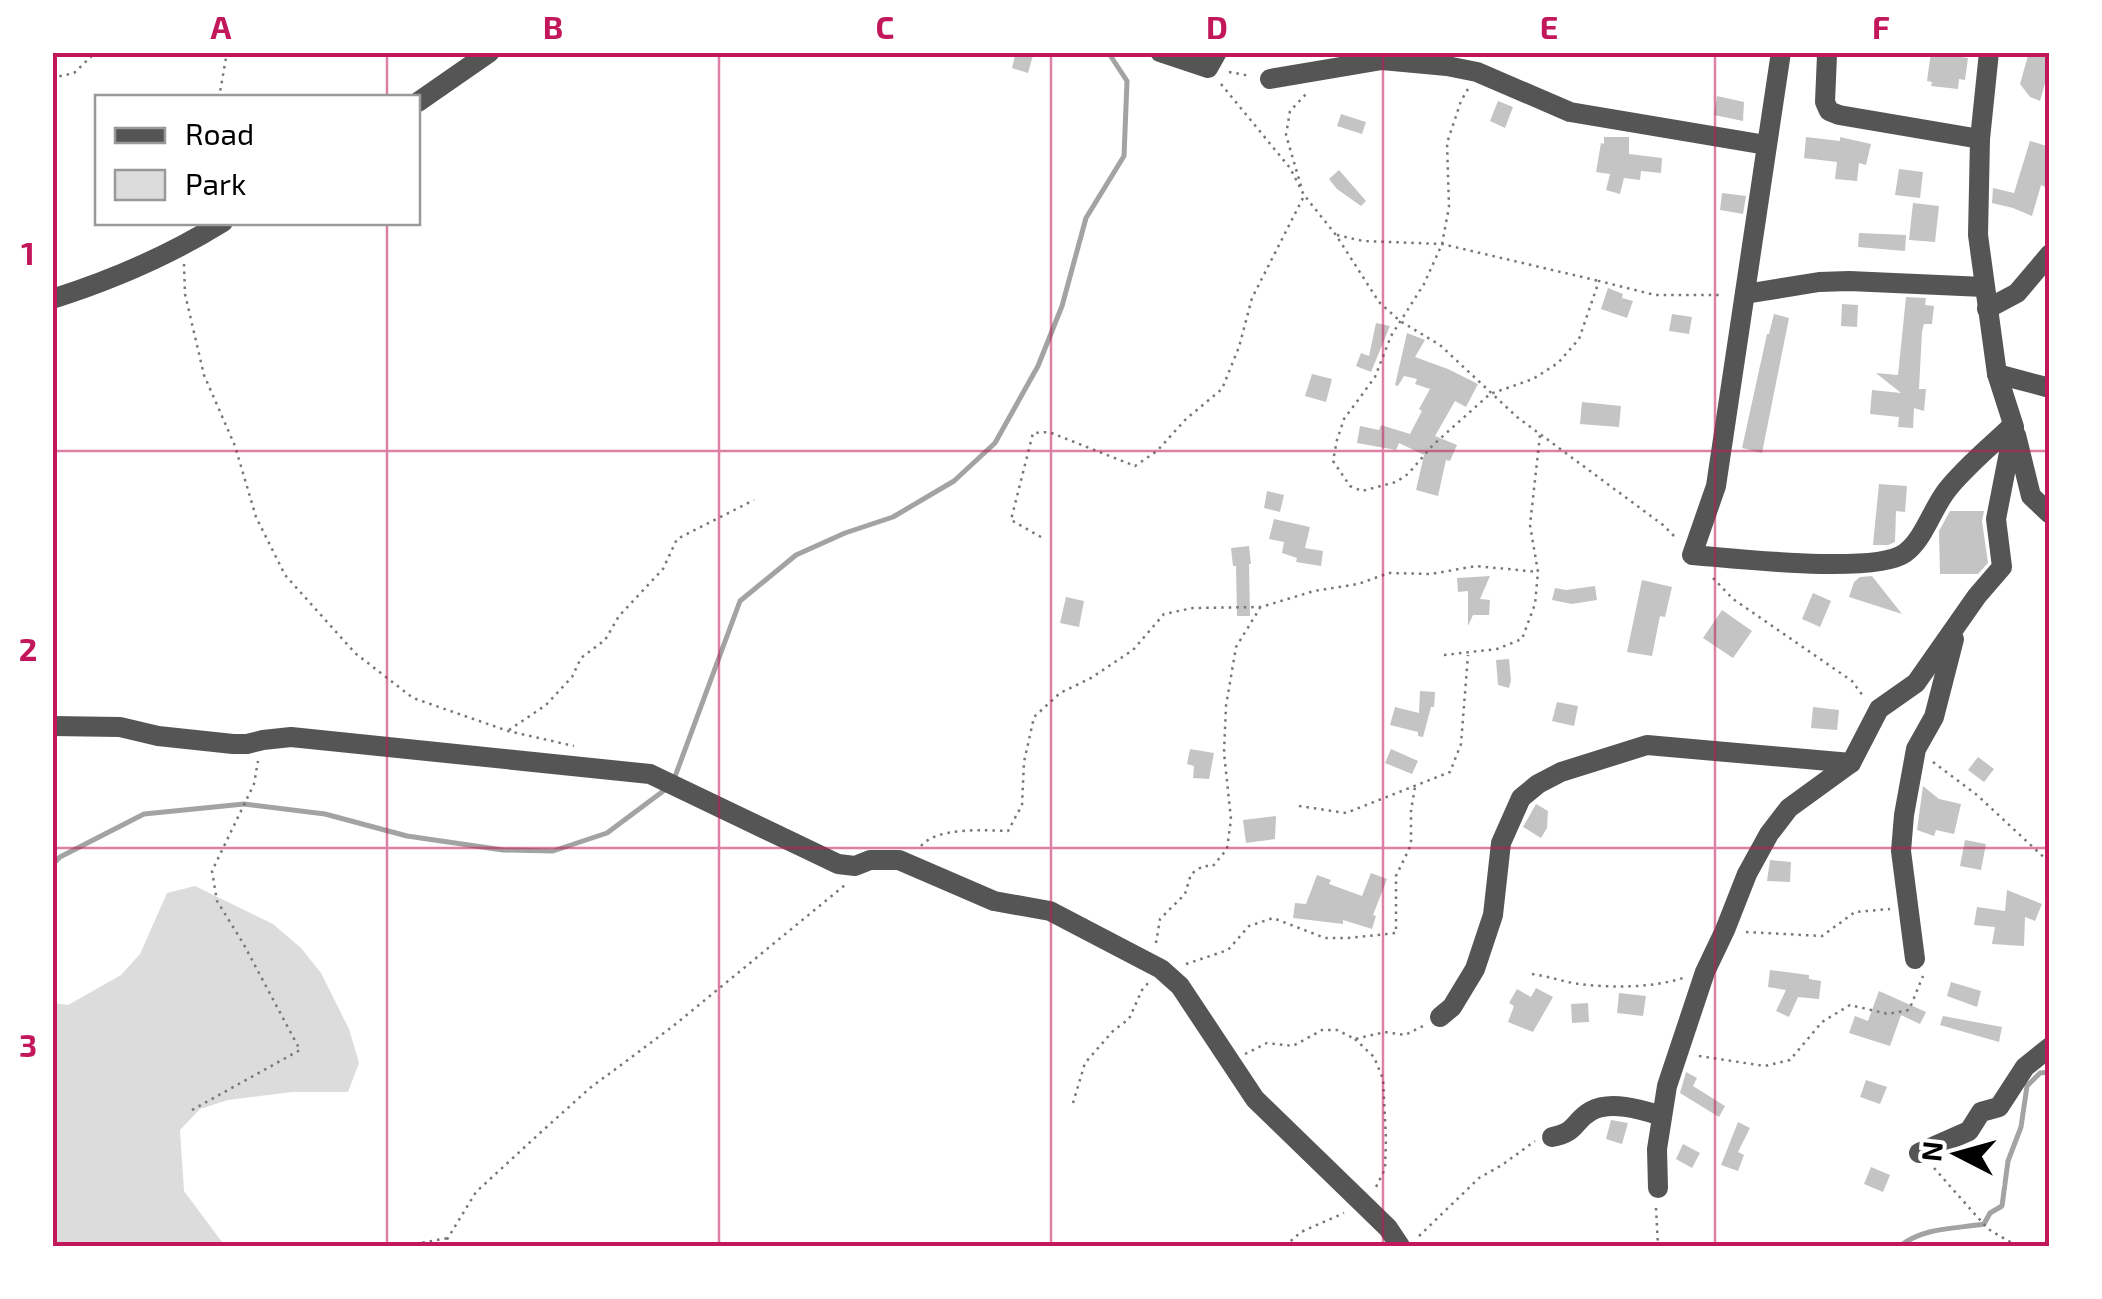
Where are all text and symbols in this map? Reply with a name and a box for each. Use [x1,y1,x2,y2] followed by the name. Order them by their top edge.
[211,7,232,45] text: A
[543,7,563,45] text: B
[876,7,894,45] text: C
[1206,7,1228,45] text: D
[1540,7,1558,45] text: E
[1872,7,1890,45] text: F
[95,95,420,225] legend
[185,115,254,151] text: Road
[185,165,246,201] text: Park
[21,233,35,271] text: 1
[19,629,37,667] text: 2
[19,1025,37,1063] text: 3
[1907,1104,2007,1204] north arrow
[1913,1139,1949,1163] text: N

